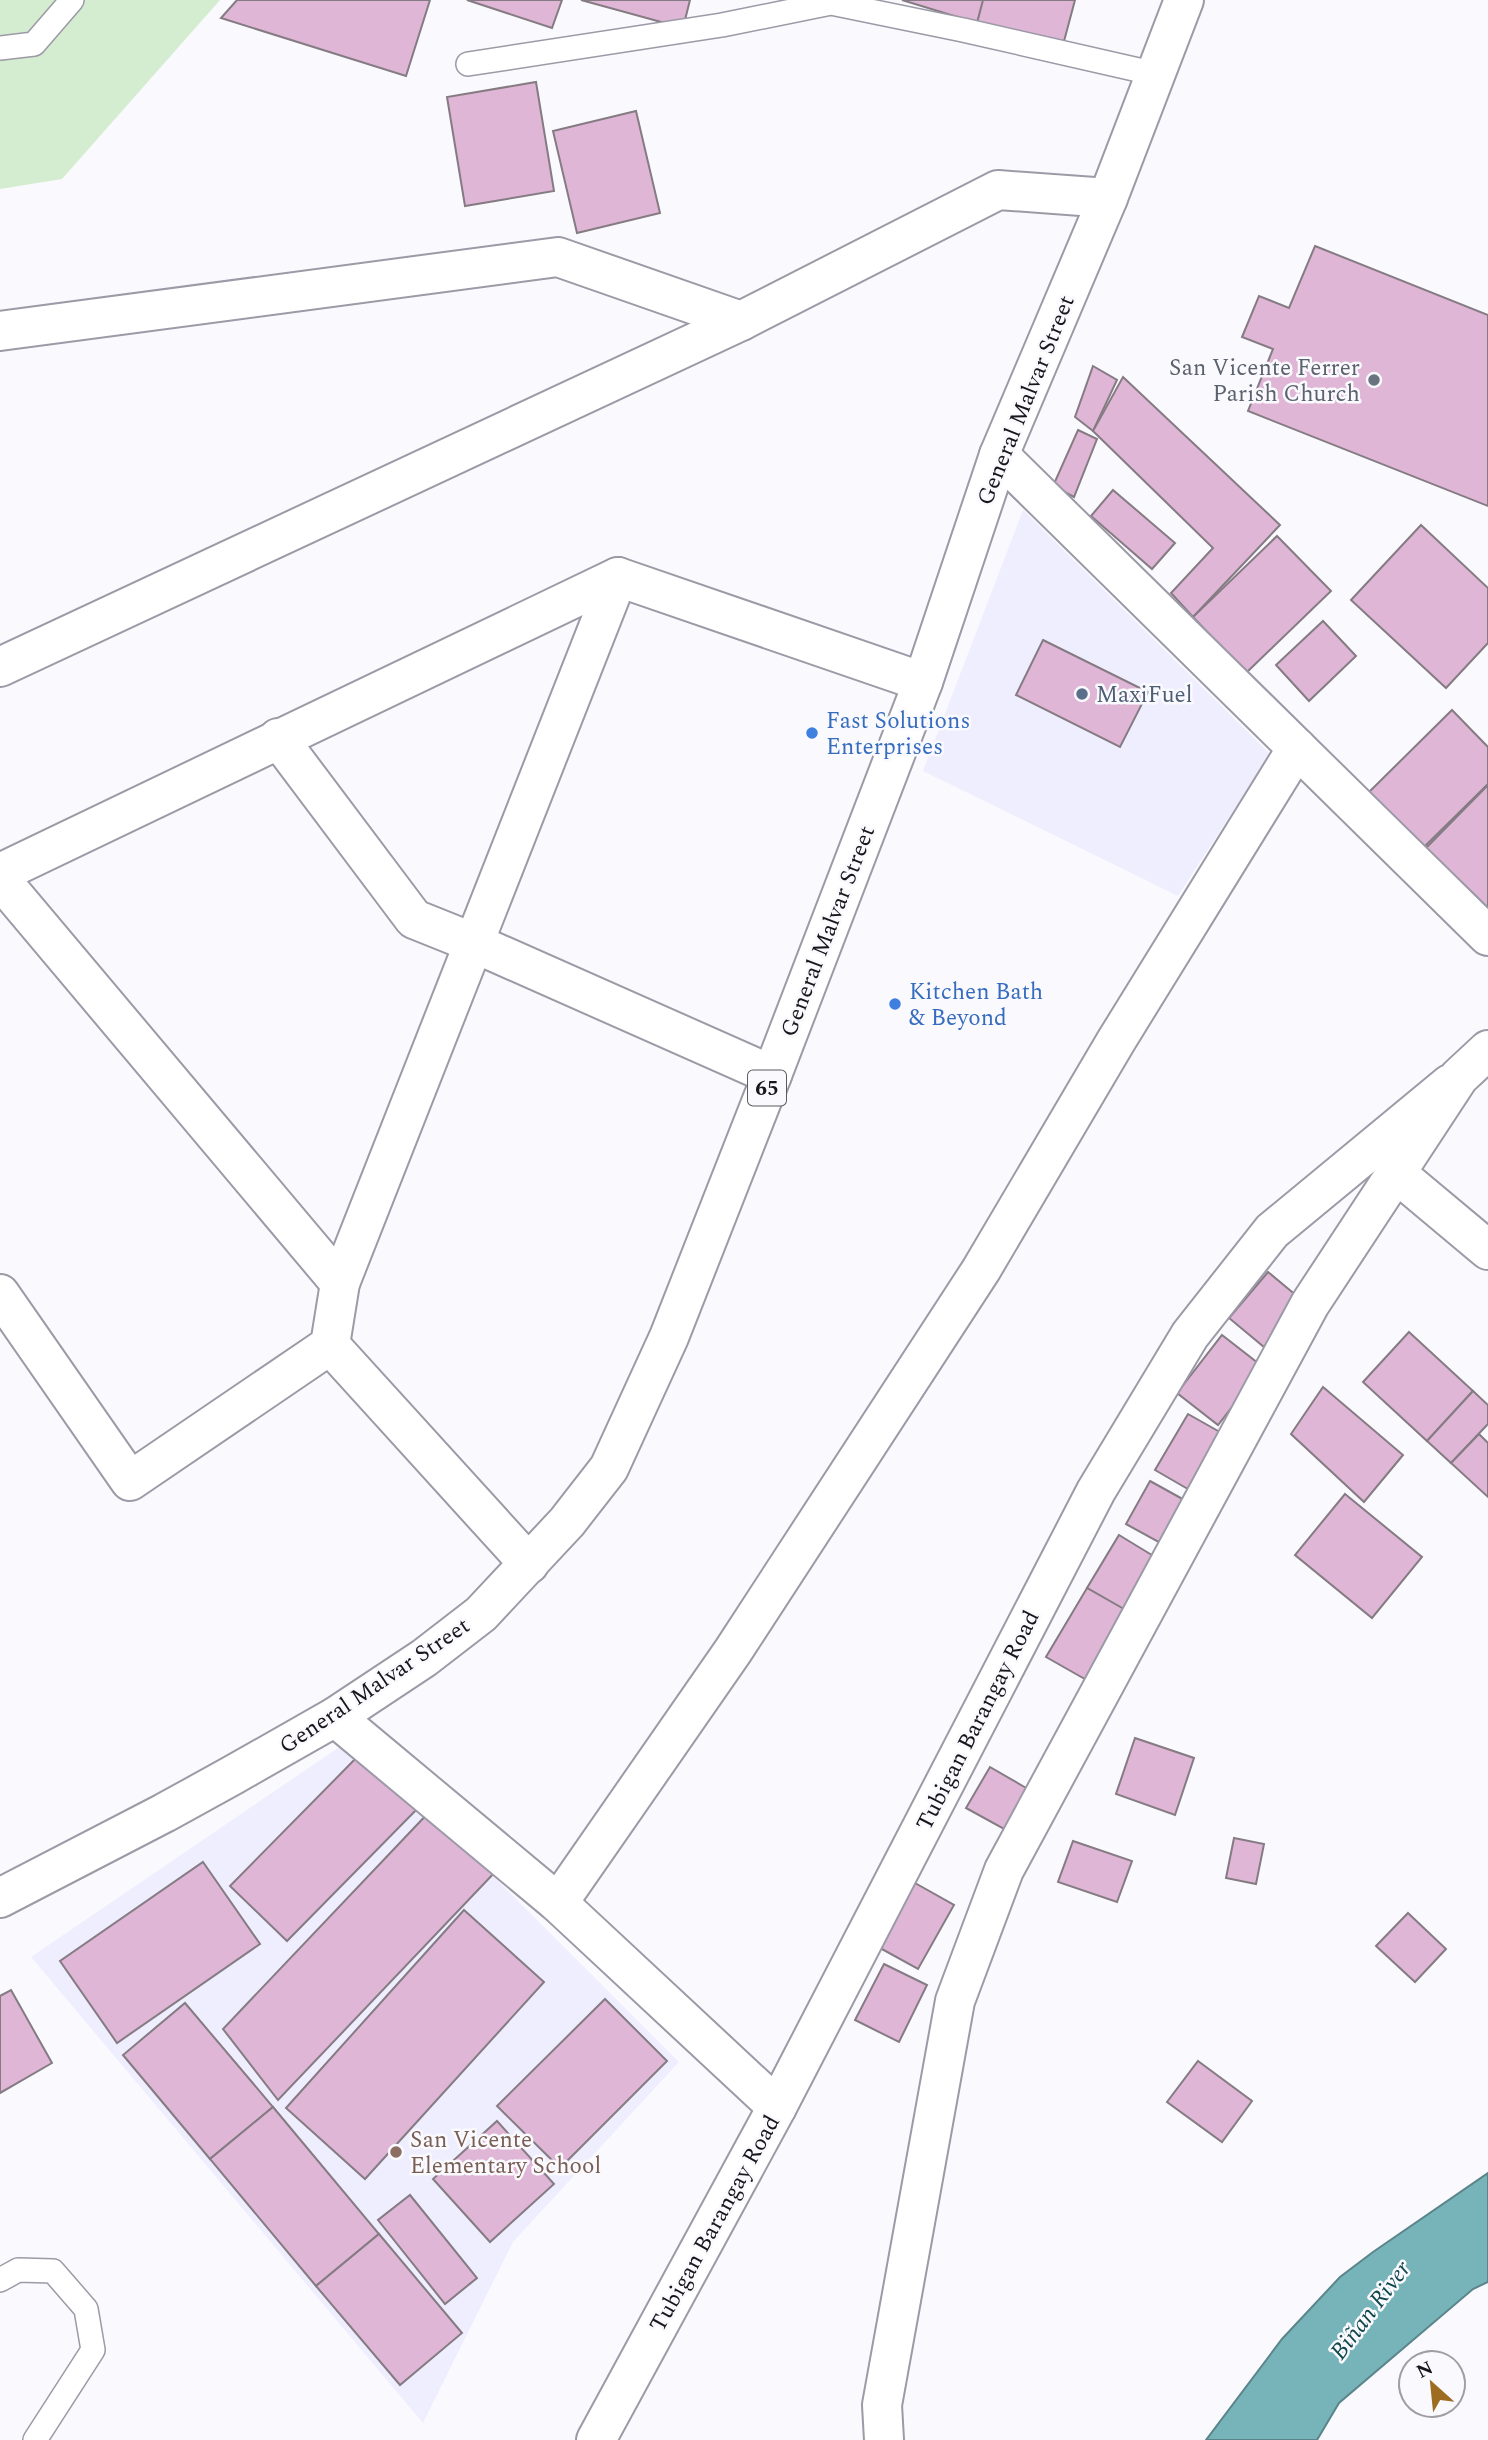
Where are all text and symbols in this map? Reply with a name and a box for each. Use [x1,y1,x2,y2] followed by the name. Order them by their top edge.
[968,290,1085,511] street label: General Malvar Street
[1169,351,1360,412] place label: San Vicente Ferrer Parish Church
[1366,372,1382,388] marker: San Vicente Ferrer Parish Church
[1096,678,1193,713] place label: MaxiFuel
[1074,686,1090,702] marker: MaxiFuel
[826,704,970,765] place label: Fast Solutions Enterprises
[804,725,820,741] marker: Fast Solutions Enterprises
[772,821,885,1042] street label: General Malvar Street
[909,975,1043,1036] place label: Kitchen Bath & Beyond
[887,996,903,1012] marker: Kitchen Bath & Beyond
[748,1070,786,1106] road number: 65
[908,1604,1049,1837] street label: Tubigan Barangay Road
[272,1609,477,1763] street label: General Malvar Street
[641,2109,790,2339] street label: Tubigan Barangay Road
[410,2123,601,2184] place label: San Vicente Elementary School
[388,2144,404,2160] marker: San Vicente Elementary School
[1321,2253,1421,2368] water label: Biñan River
[1397,2349,1467,2419] north arrow
[1411,2354,1438,2387] text: N

